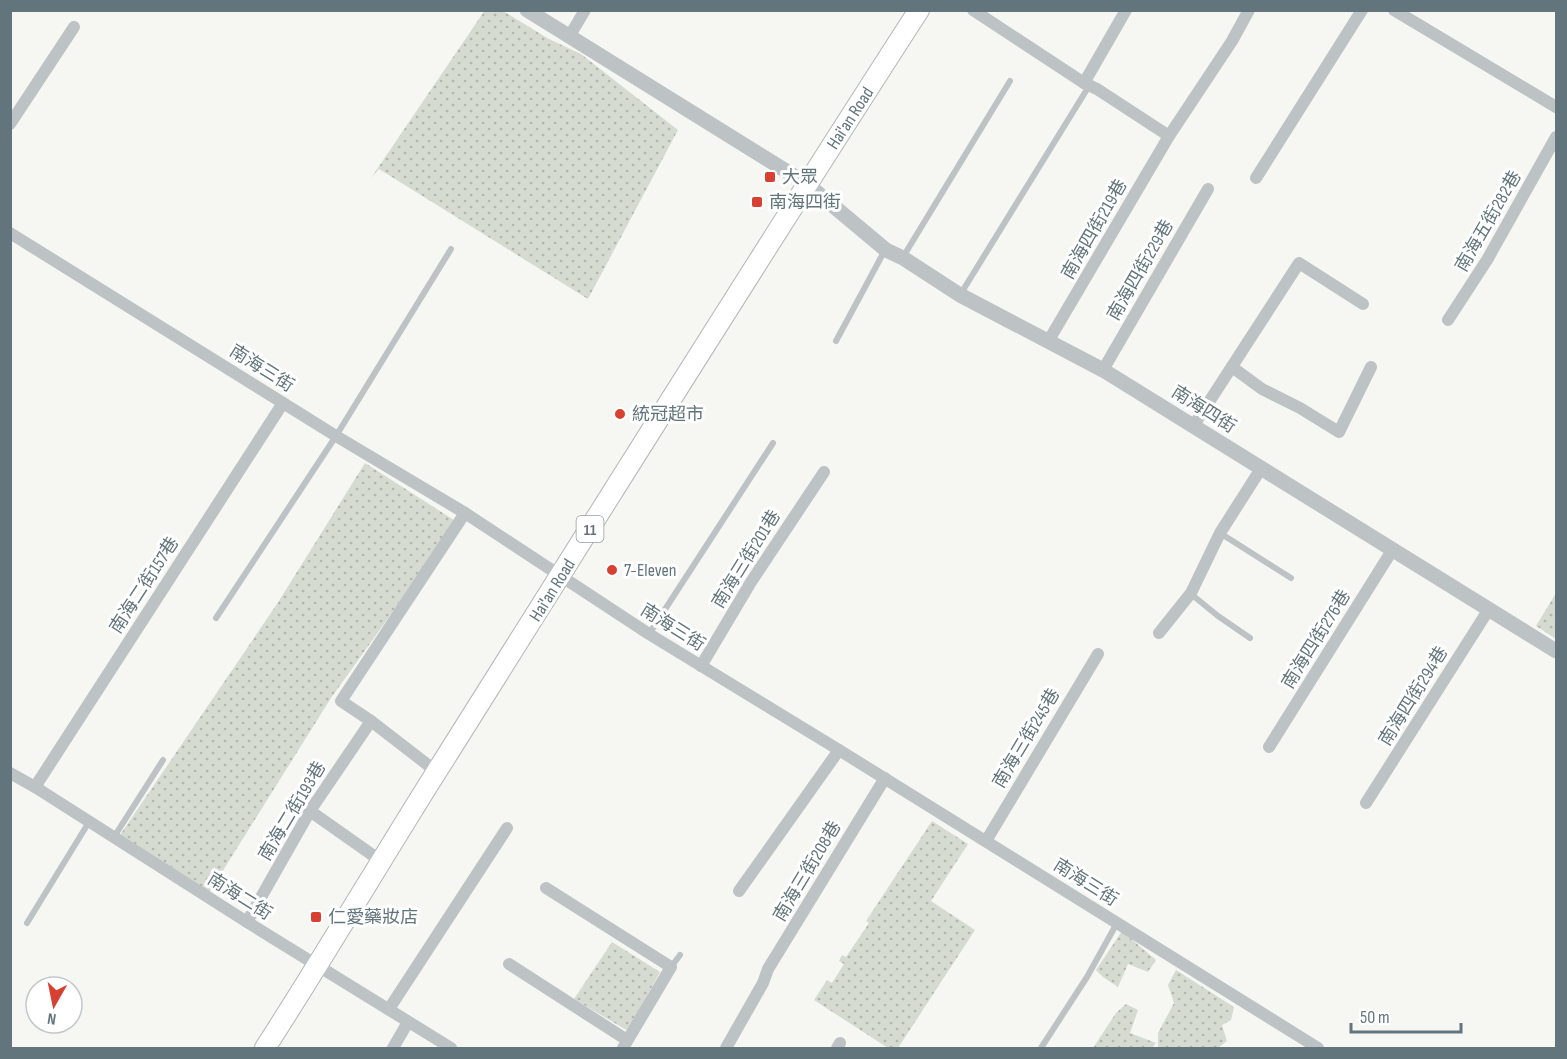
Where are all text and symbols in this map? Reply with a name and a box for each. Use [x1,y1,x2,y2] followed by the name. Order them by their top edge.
[823,83,878,153] street label: Hai'an Road
[782,167,818,188] place label: 大眾
[1451,167,1526,275] street label: 南海五街282巷
[763,170,777,184] marker: 大眾
[1057,176,1131,283] street label: 南海四街219巷
[769,192,841,213] place label: 南海四街
[750,195,764,209] marker: 南海四街
[1103,216,1178,324] street label: 南海四街229巷
[226,340,298,396] street label: 南海三街
[1168,381,1240,437] street label: 南海四街
[632,404,704,425] place label: 統冠超市
[613,407,627,421] marker: 統冠超市
[708,506,785,612] street label: 南海三街201巷
[576,516,604,542] road number: 11
[105,533,183,637] street label: 南海二街157巷
[525,555,580,625] street label: Hai'an Road
[624,560,677,581] place label: 7-Eleven
[605,563,619,577] marker: 7-Eleven
[1278,586,1355,693] street label: 南海四街276巷
[637,599,709,655] street label: 南海三街
[1375,643,1452,750] street label: 南海四街294巷
[989,685,1064,792] street label: 南海三街245巷
[255,758,330,865] street label: 南海二街193巷
[769,817,846,925] street label: 南海三街208巷
[1050,854,1122,910] street label: 南海三街
[204,868,276,924] street label: 南海二街
[328,907,418,928] place label: 仁愛藥妝店
[309,910,323,924] marker: 仁愛藥妝店
[24,975,84,1035] north arrow
[1351,996,1460,1034] scale bar
[1360,1007,1390,1028] text: 50 m
[46,1008,58,1028] text: N

